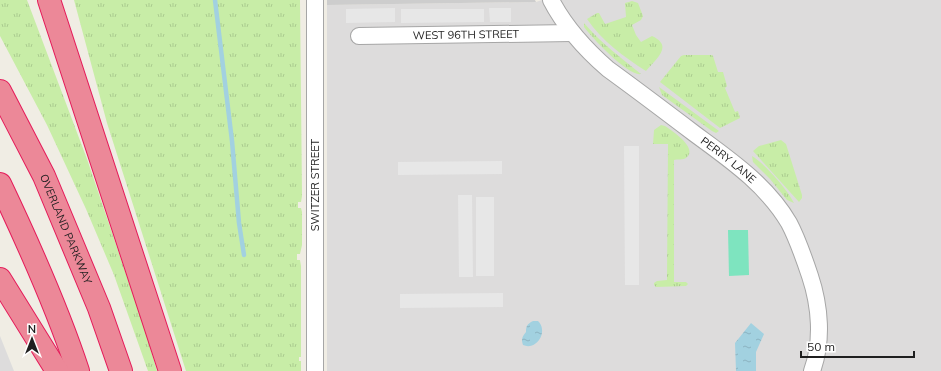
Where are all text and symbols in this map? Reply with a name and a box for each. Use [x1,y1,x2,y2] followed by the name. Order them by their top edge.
[413,27,520,42] street label: WEST 96TH STREET
[698,134,759,186] street label: PERRY LANE
[308,138,322,231] street label: SWITZER STREET
[37,172,95,286] street label: OVERLAND PARKWAY
[12,319,52,359] north arrow
[28,322,36,336] text: N
[801,333,914,359] scale bar
[807,339,835,354] text: 50 m

